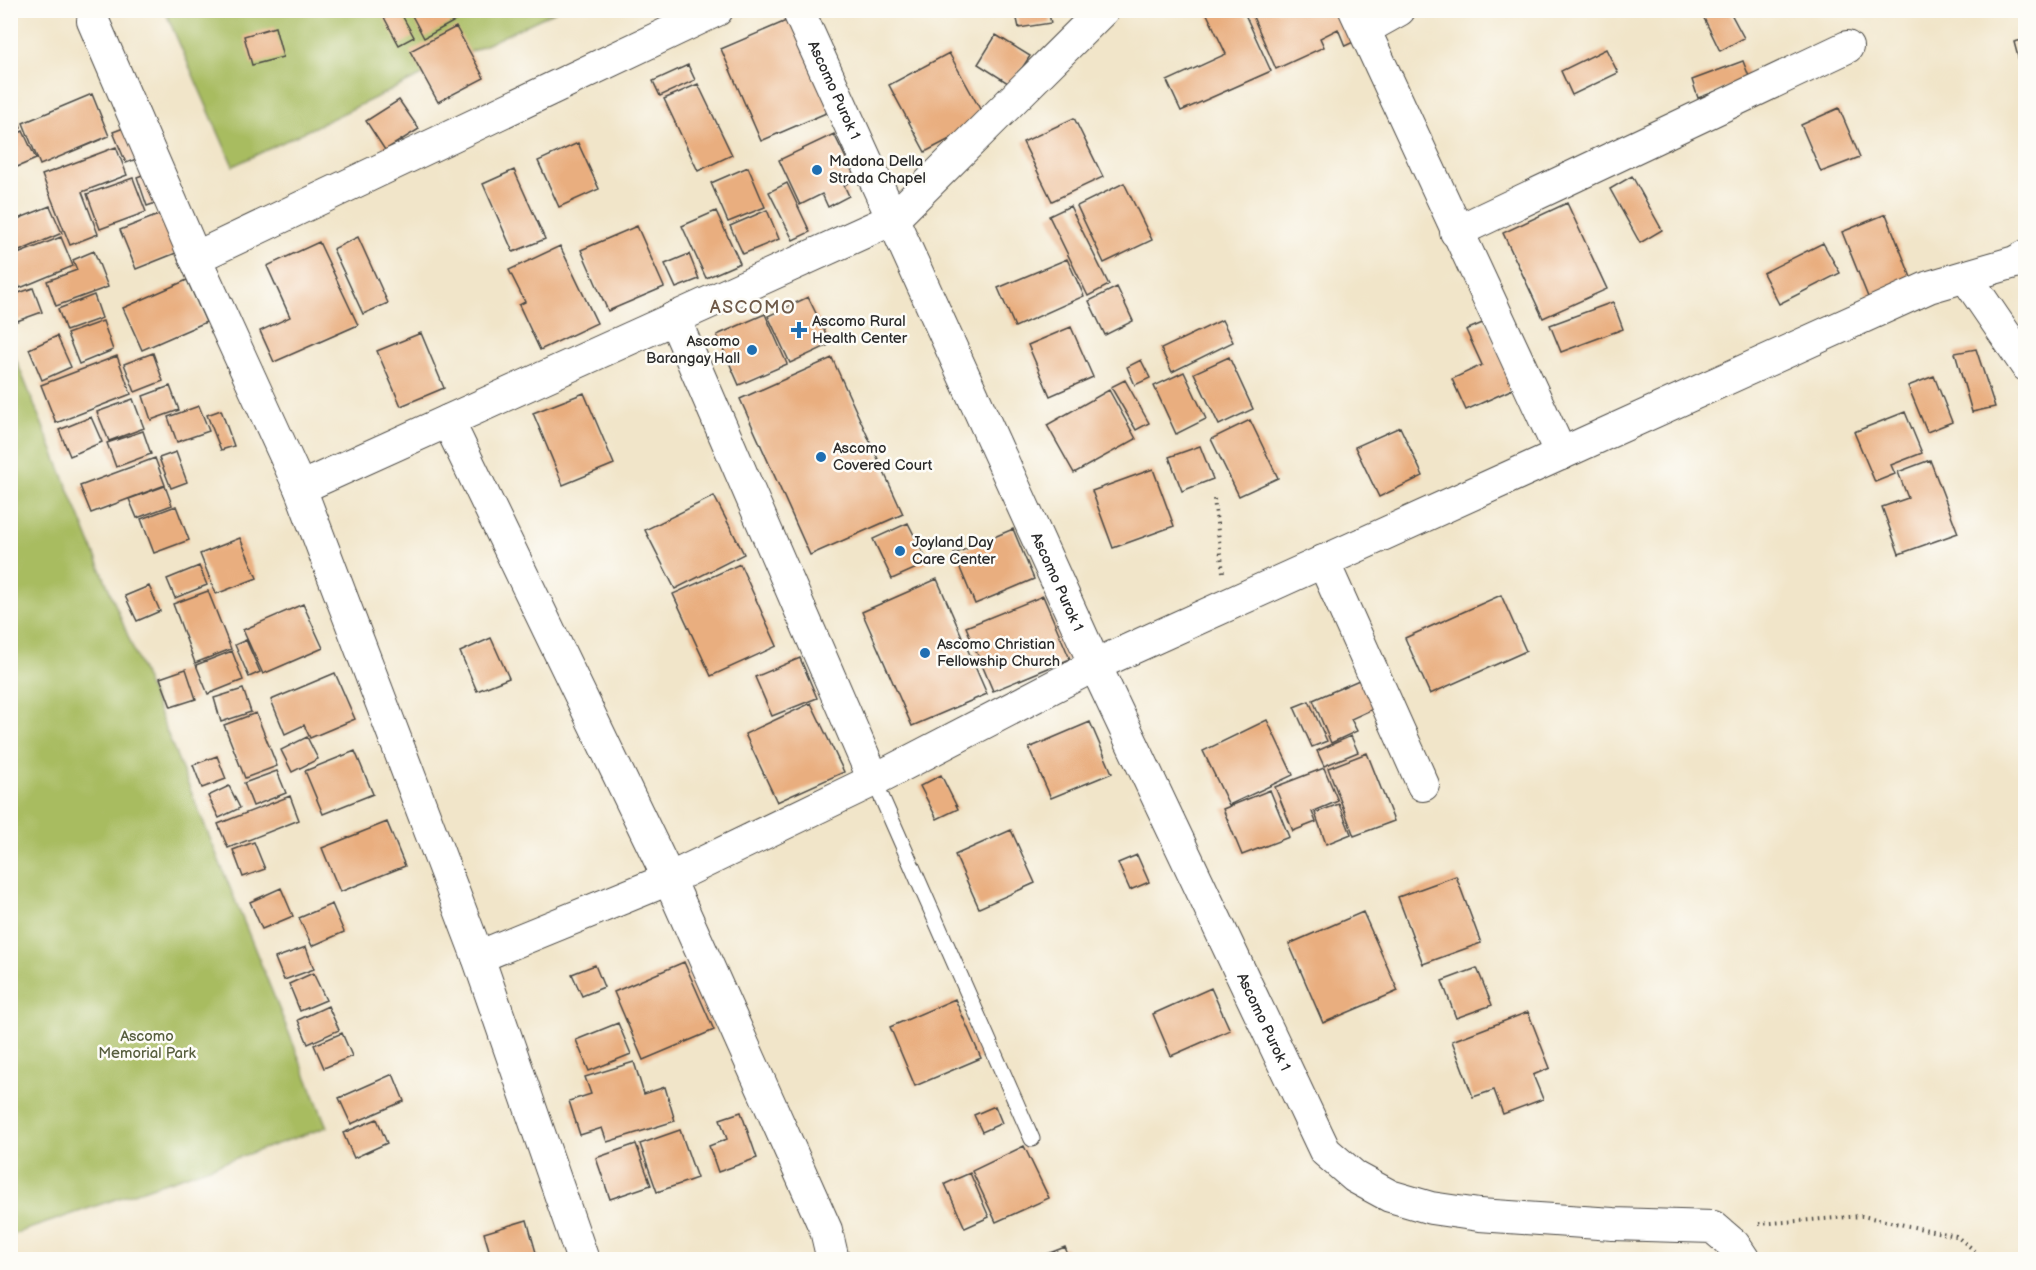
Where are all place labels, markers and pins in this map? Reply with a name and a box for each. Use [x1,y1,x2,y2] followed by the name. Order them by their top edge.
[829,152,926,188] place label: Madona Della Strada Chapel
[810,163,824,177] marker: Madona Della Strada Chapel
[812,312,908,348] place label: Ascomo Rural Health Center
[790,321,808,339] marker: Ascomo Rural Health Center
[646,332,740,368] place label: Ascomo Barangay Hall
[745,343,759,357] marker: Ascomo Barangay Hall
[833,439,933,475] place label: Ascomo Covered Court
[814,450,828,464] marker: Ascomo Covered Court
[912,533,996,569] place label: Joyland Day Care Center
[893,544,907,558] marker: Joyland Day Care Center
[937,635,1060,671] place label: Ascomo Christian Fellowship Church
[918,646,932,660] marker: Ascomo Christian Fellowship Church

